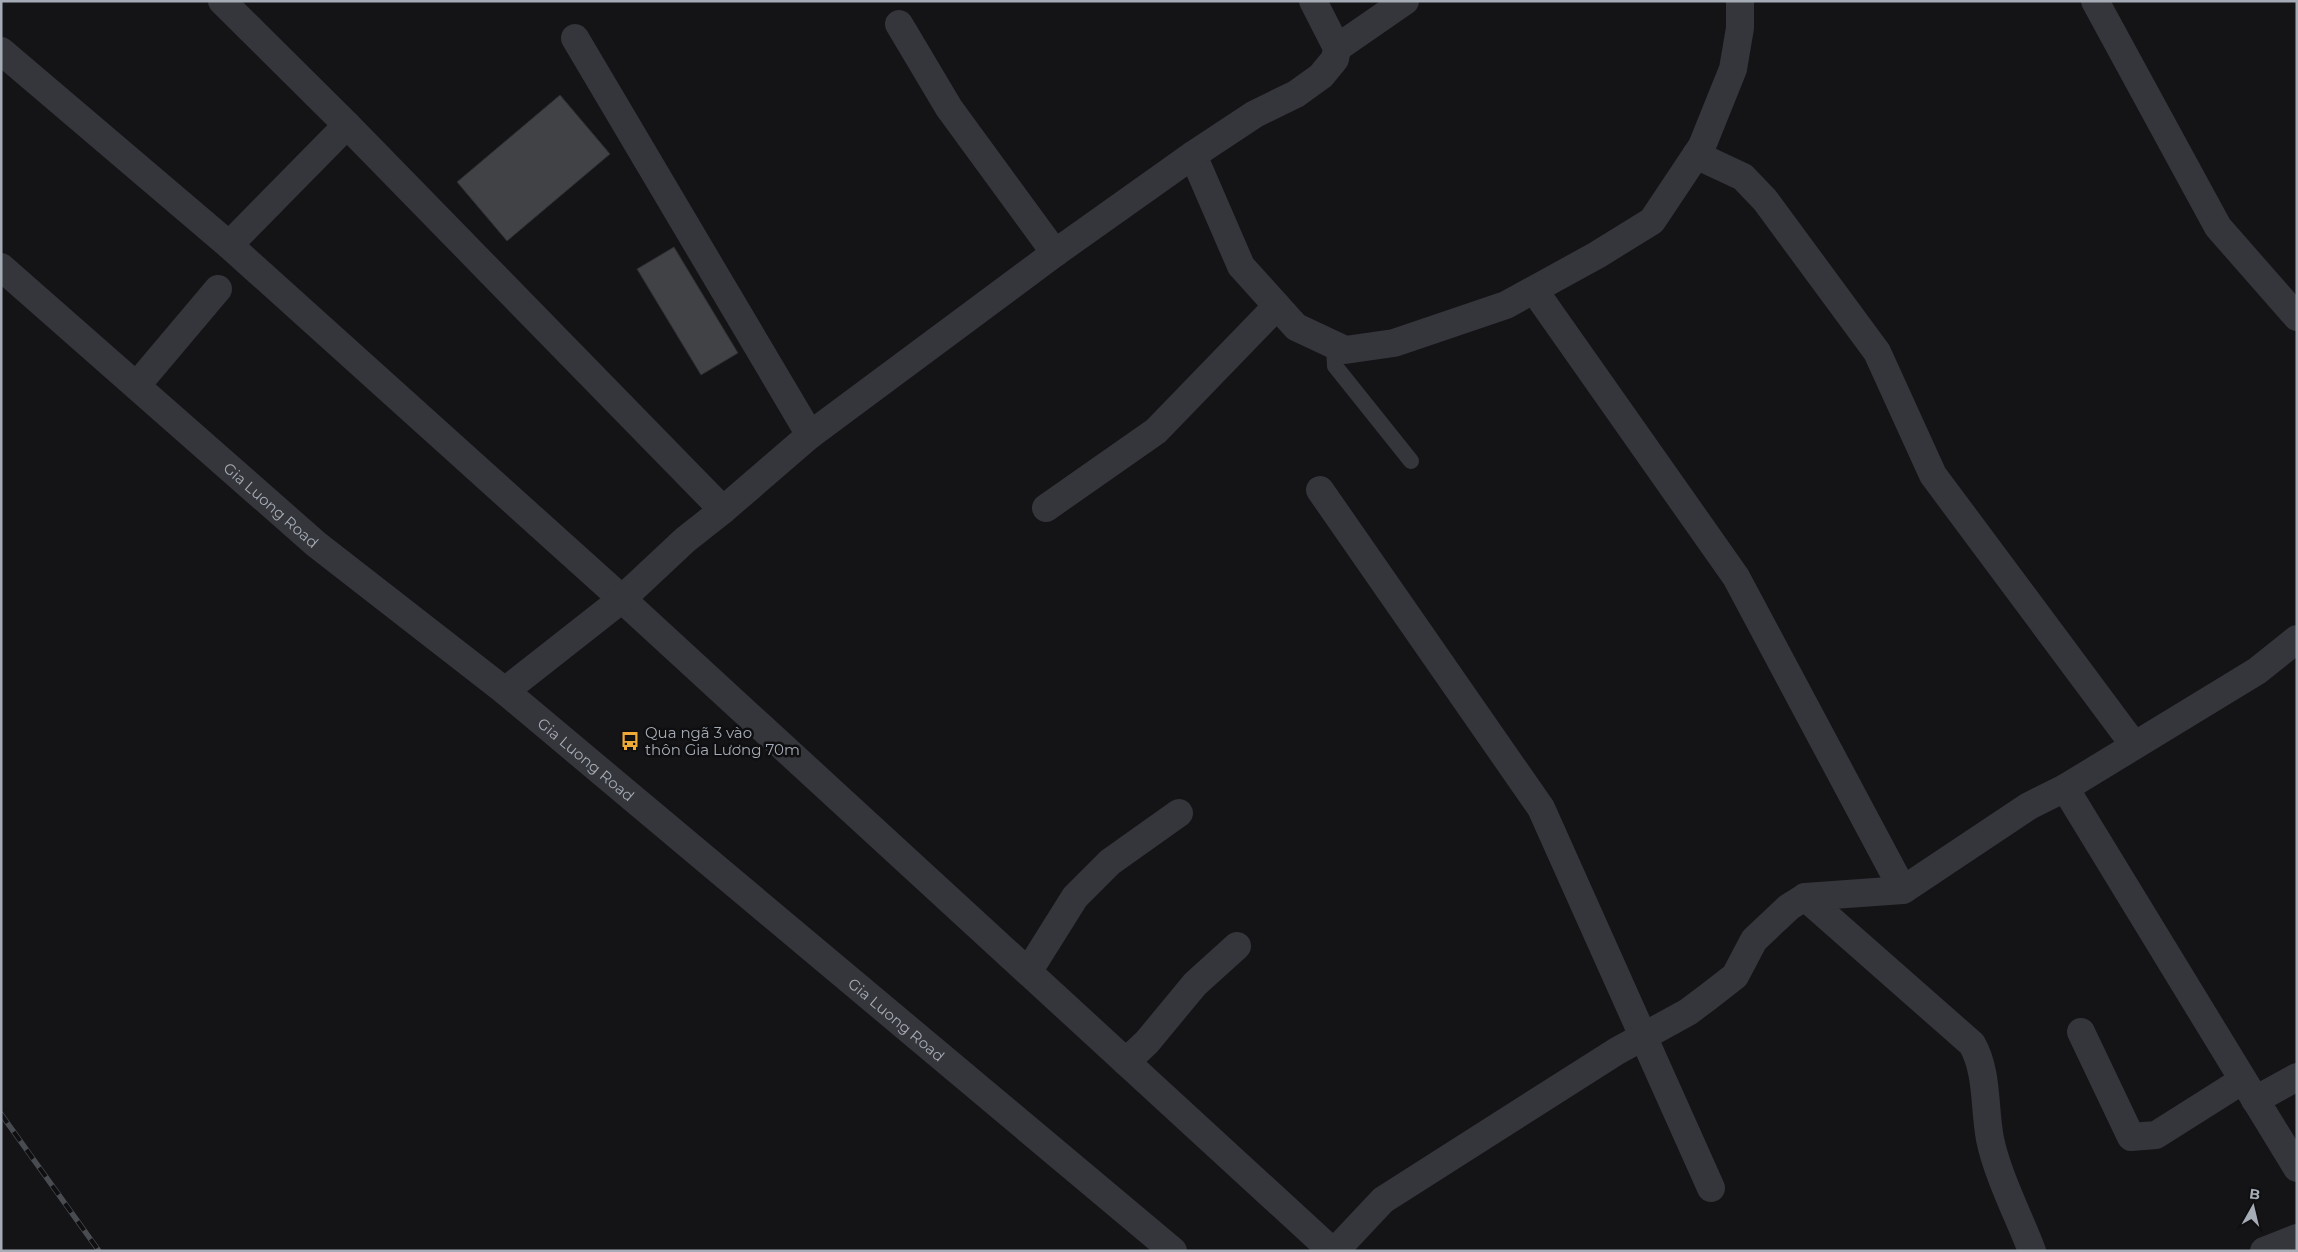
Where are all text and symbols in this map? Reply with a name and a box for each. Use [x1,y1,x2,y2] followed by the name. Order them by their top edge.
[220,458,323,552] street label: Gia Luong Road
[534,713,639,805] street label: Gia Luong Road
[645,723,800,759] place label: Qua ngã 3 vào thôn Gia Lương 70m
[619,730,641,752] bus stop icon: Qua ngã 3 vào thôn Gia Lương 70m
[844,973,949,1065] street label: Gia Luong Road
[2228,1182,2278,1232] north arrow
[2248,1184,2262,1204] text: B

